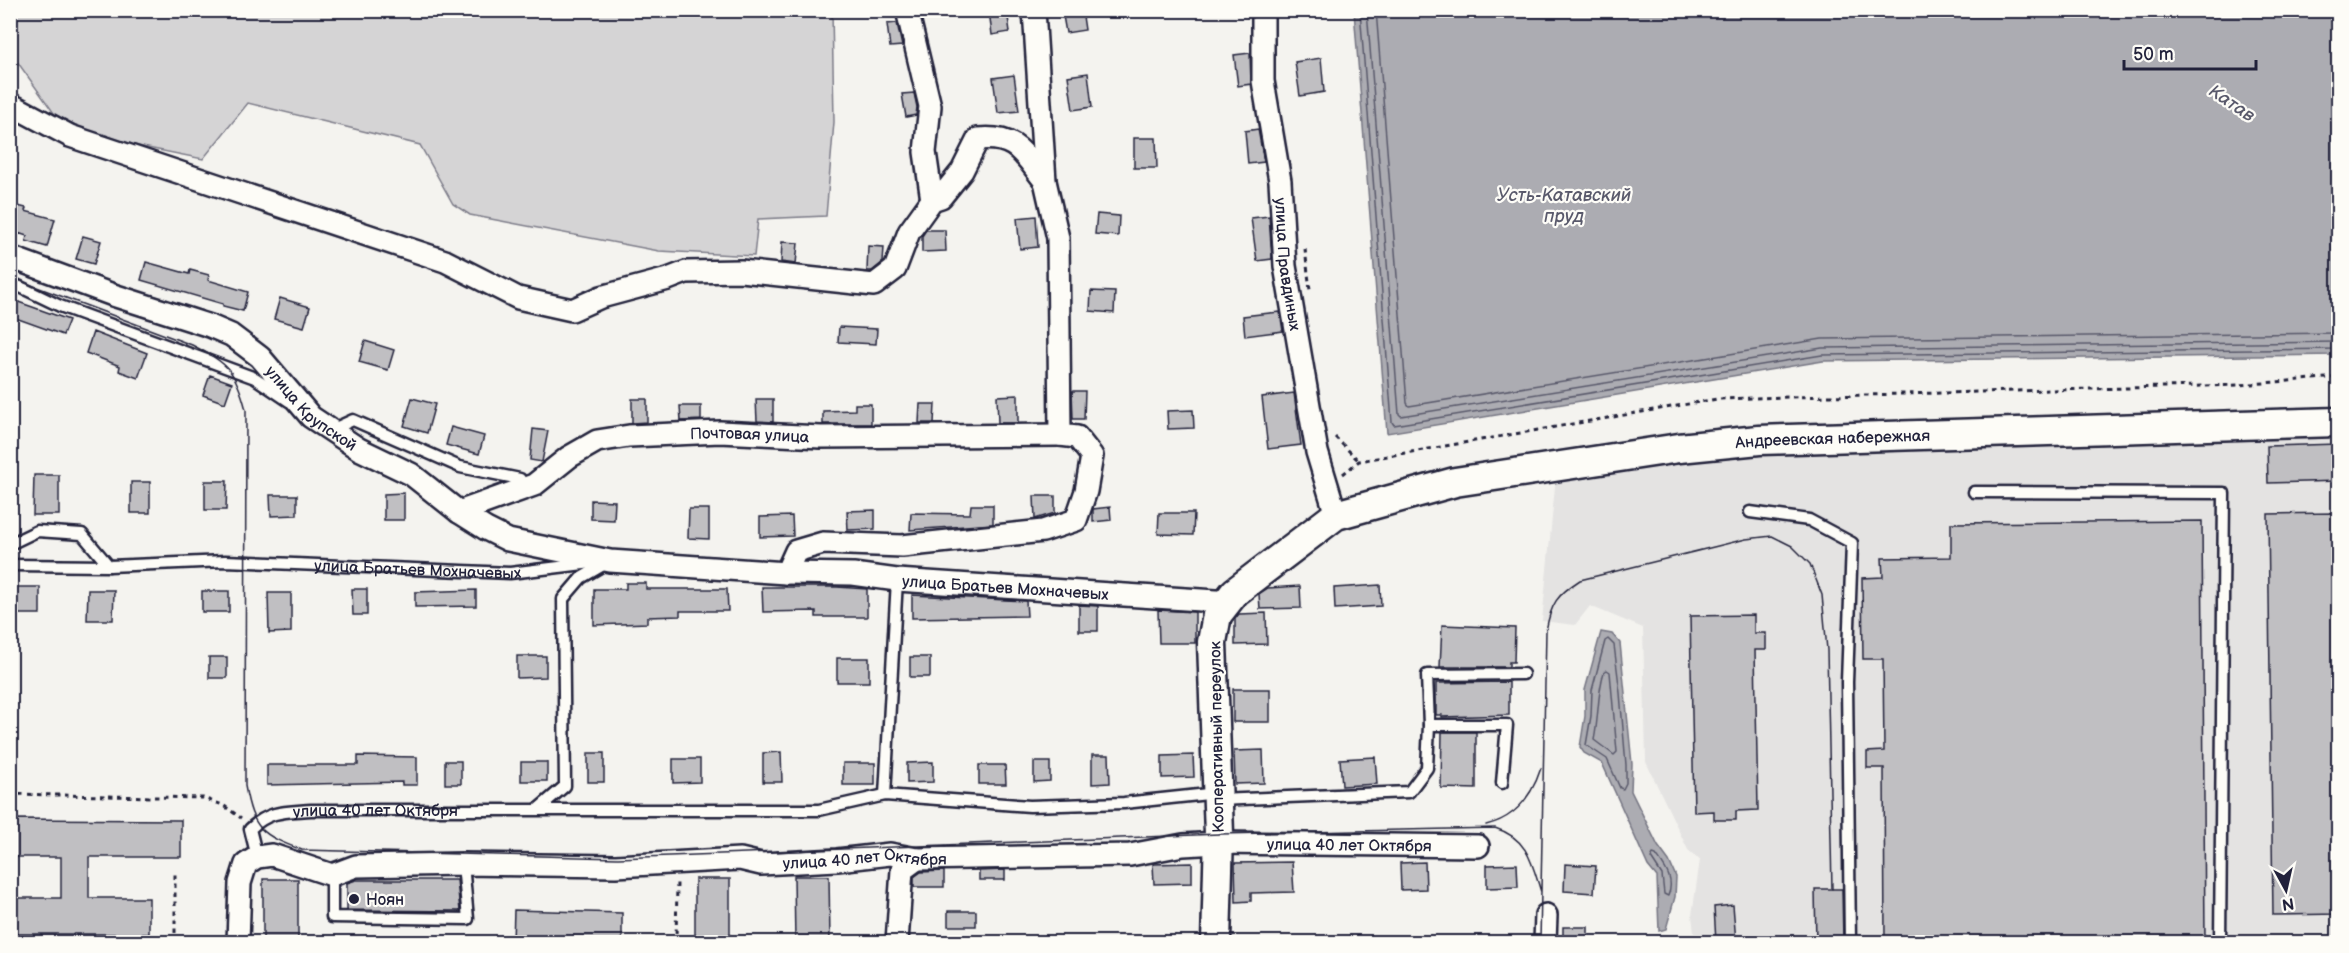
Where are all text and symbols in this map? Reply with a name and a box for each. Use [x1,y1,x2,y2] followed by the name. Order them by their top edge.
[2124,33,2256,71] scale bar
[2133,44,2174,65] text: 50 m
[2205,81,2259,127] water label: Катав
[1497,185,1631,227] water label: Усть-Катавский пруд
[1270,197,1304,332] street label: улица Правдиных
[261,362,360,456] street label: улица Крупской
[690,424,810,447] street label: Почтовая улица
[1733,427,1931,453] street label: Андреевская набережная
[314,557,522,584] street label: улица Братьев Мохначевых
[901,572,1109,605] street label: улица Братьев Мохначевых
[1206,640,1229,833] street label: Кооперативный переулок
[292,802,458,822] street label: улица 40 лет Октября
[1267,836,1432,856] street label: улица 40 лет Октября
[782,845,947,874] street label: улица 40 лет Октября
[2256,860,2316,920] north arrow
[366,891,404,910] place label: Ноян
[347,892,361,906] marker: Ноян
[2281,893,2295,914] text: N

